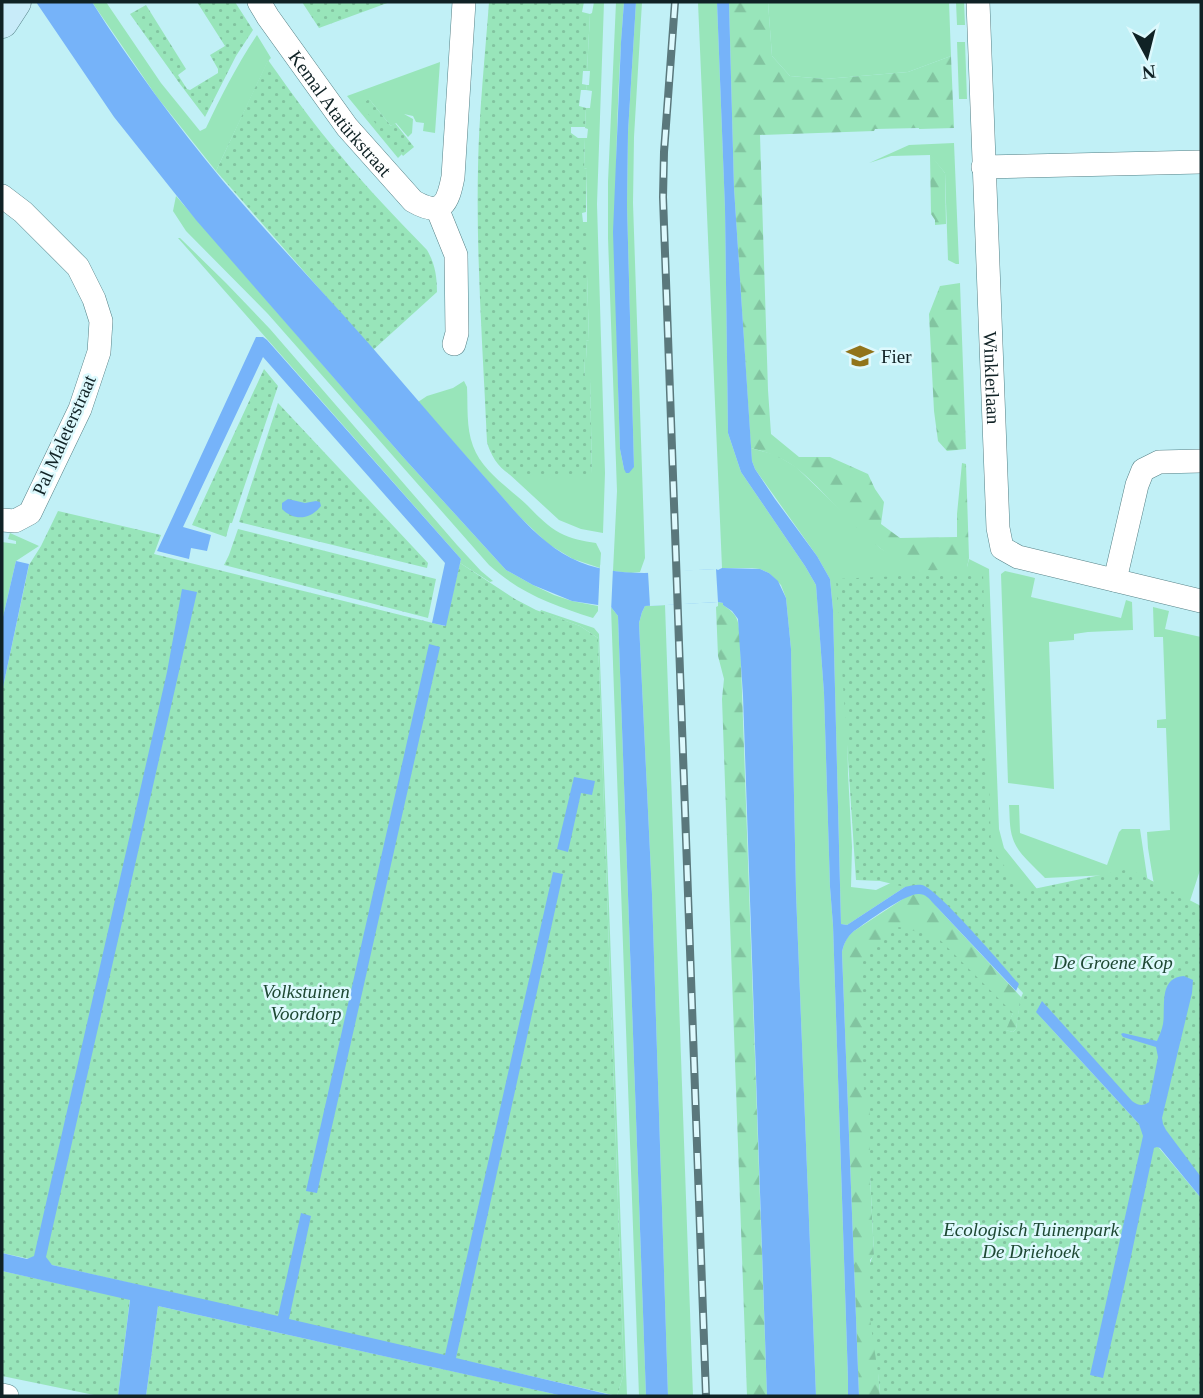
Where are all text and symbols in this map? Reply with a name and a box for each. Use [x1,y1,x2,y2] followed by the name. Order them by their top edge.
[1112,21,1182,91] north arrow
[285,46,397,181] street label: Kemal Atatürkstraat
[1141,61,1157,84] text: N
[980,331,1005,425] street label: Winklerlaan
[845,341,875,371] school or university icon: Fier
[881,346,912,367] place label: Fier
[28,371,100,498] street label: Pal Maleterstraat
[1052,952,1173,973] park label: De Groene Kop
[262,981,350,1024] park label: Volkstuinen Voordorp
[942,1219,1119,1262] park label: Ecologisch Tuinenpark De Driehoek

